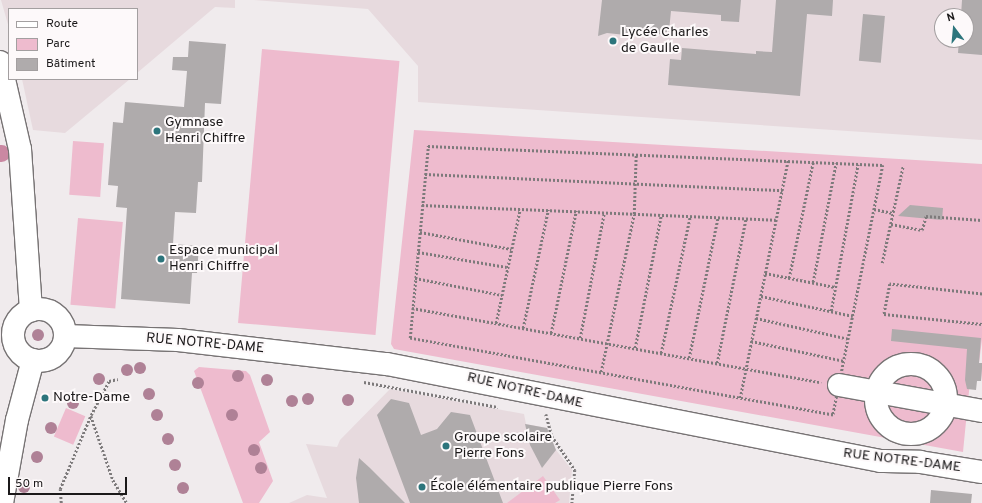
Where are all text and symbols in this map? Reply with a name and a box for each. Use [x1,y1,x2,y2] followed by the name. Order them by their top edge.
[8,8,138,80] legend
[934,8,974,48] north arrow
[945,10,957,25] text: N
[46,16,78,32] text: Route
[621,25,709,58] place label: Lycée Charles de Gaulle
[46,36,70,52] text: Parc
[608,36,618,46] marker: Lycée Charles de Gaulle
[46,56,96,72] text: Bâtiment
[165,115,245,148] place label: Gymnase Henri Chiffre
[152,126,162,136] marker: Gymnase Henri Chiffre
[169,243,278,276] place label: Espace municipal Henri Chiffre
[156,254,166,264] marker: Espace municipal Henri Chiffre
[145,330,265,358] street label: RUE NOTRE-DAME
[465,369,585,413] street label: RUE NOTRE-DAME
[53,390,130,406] place label: Notre-Dame
[40,393,50,403] marker: Notre-Dame
[454,430,552,462] place label: Groupe scolaire Pierre Fons
[441,441,451,451] marker: Groupe scolaire Pierre Fons
[842,445,962,477] street label: RUE NOTRE-DAME
[10,469,129,495] scale bar
[15,476,43,492] text: 50 m
[430,479,673,495] place label: École élémentaire publique Pierre Fons
[417,482,427,492] marker: École élémentaire publique Pierre Fons

